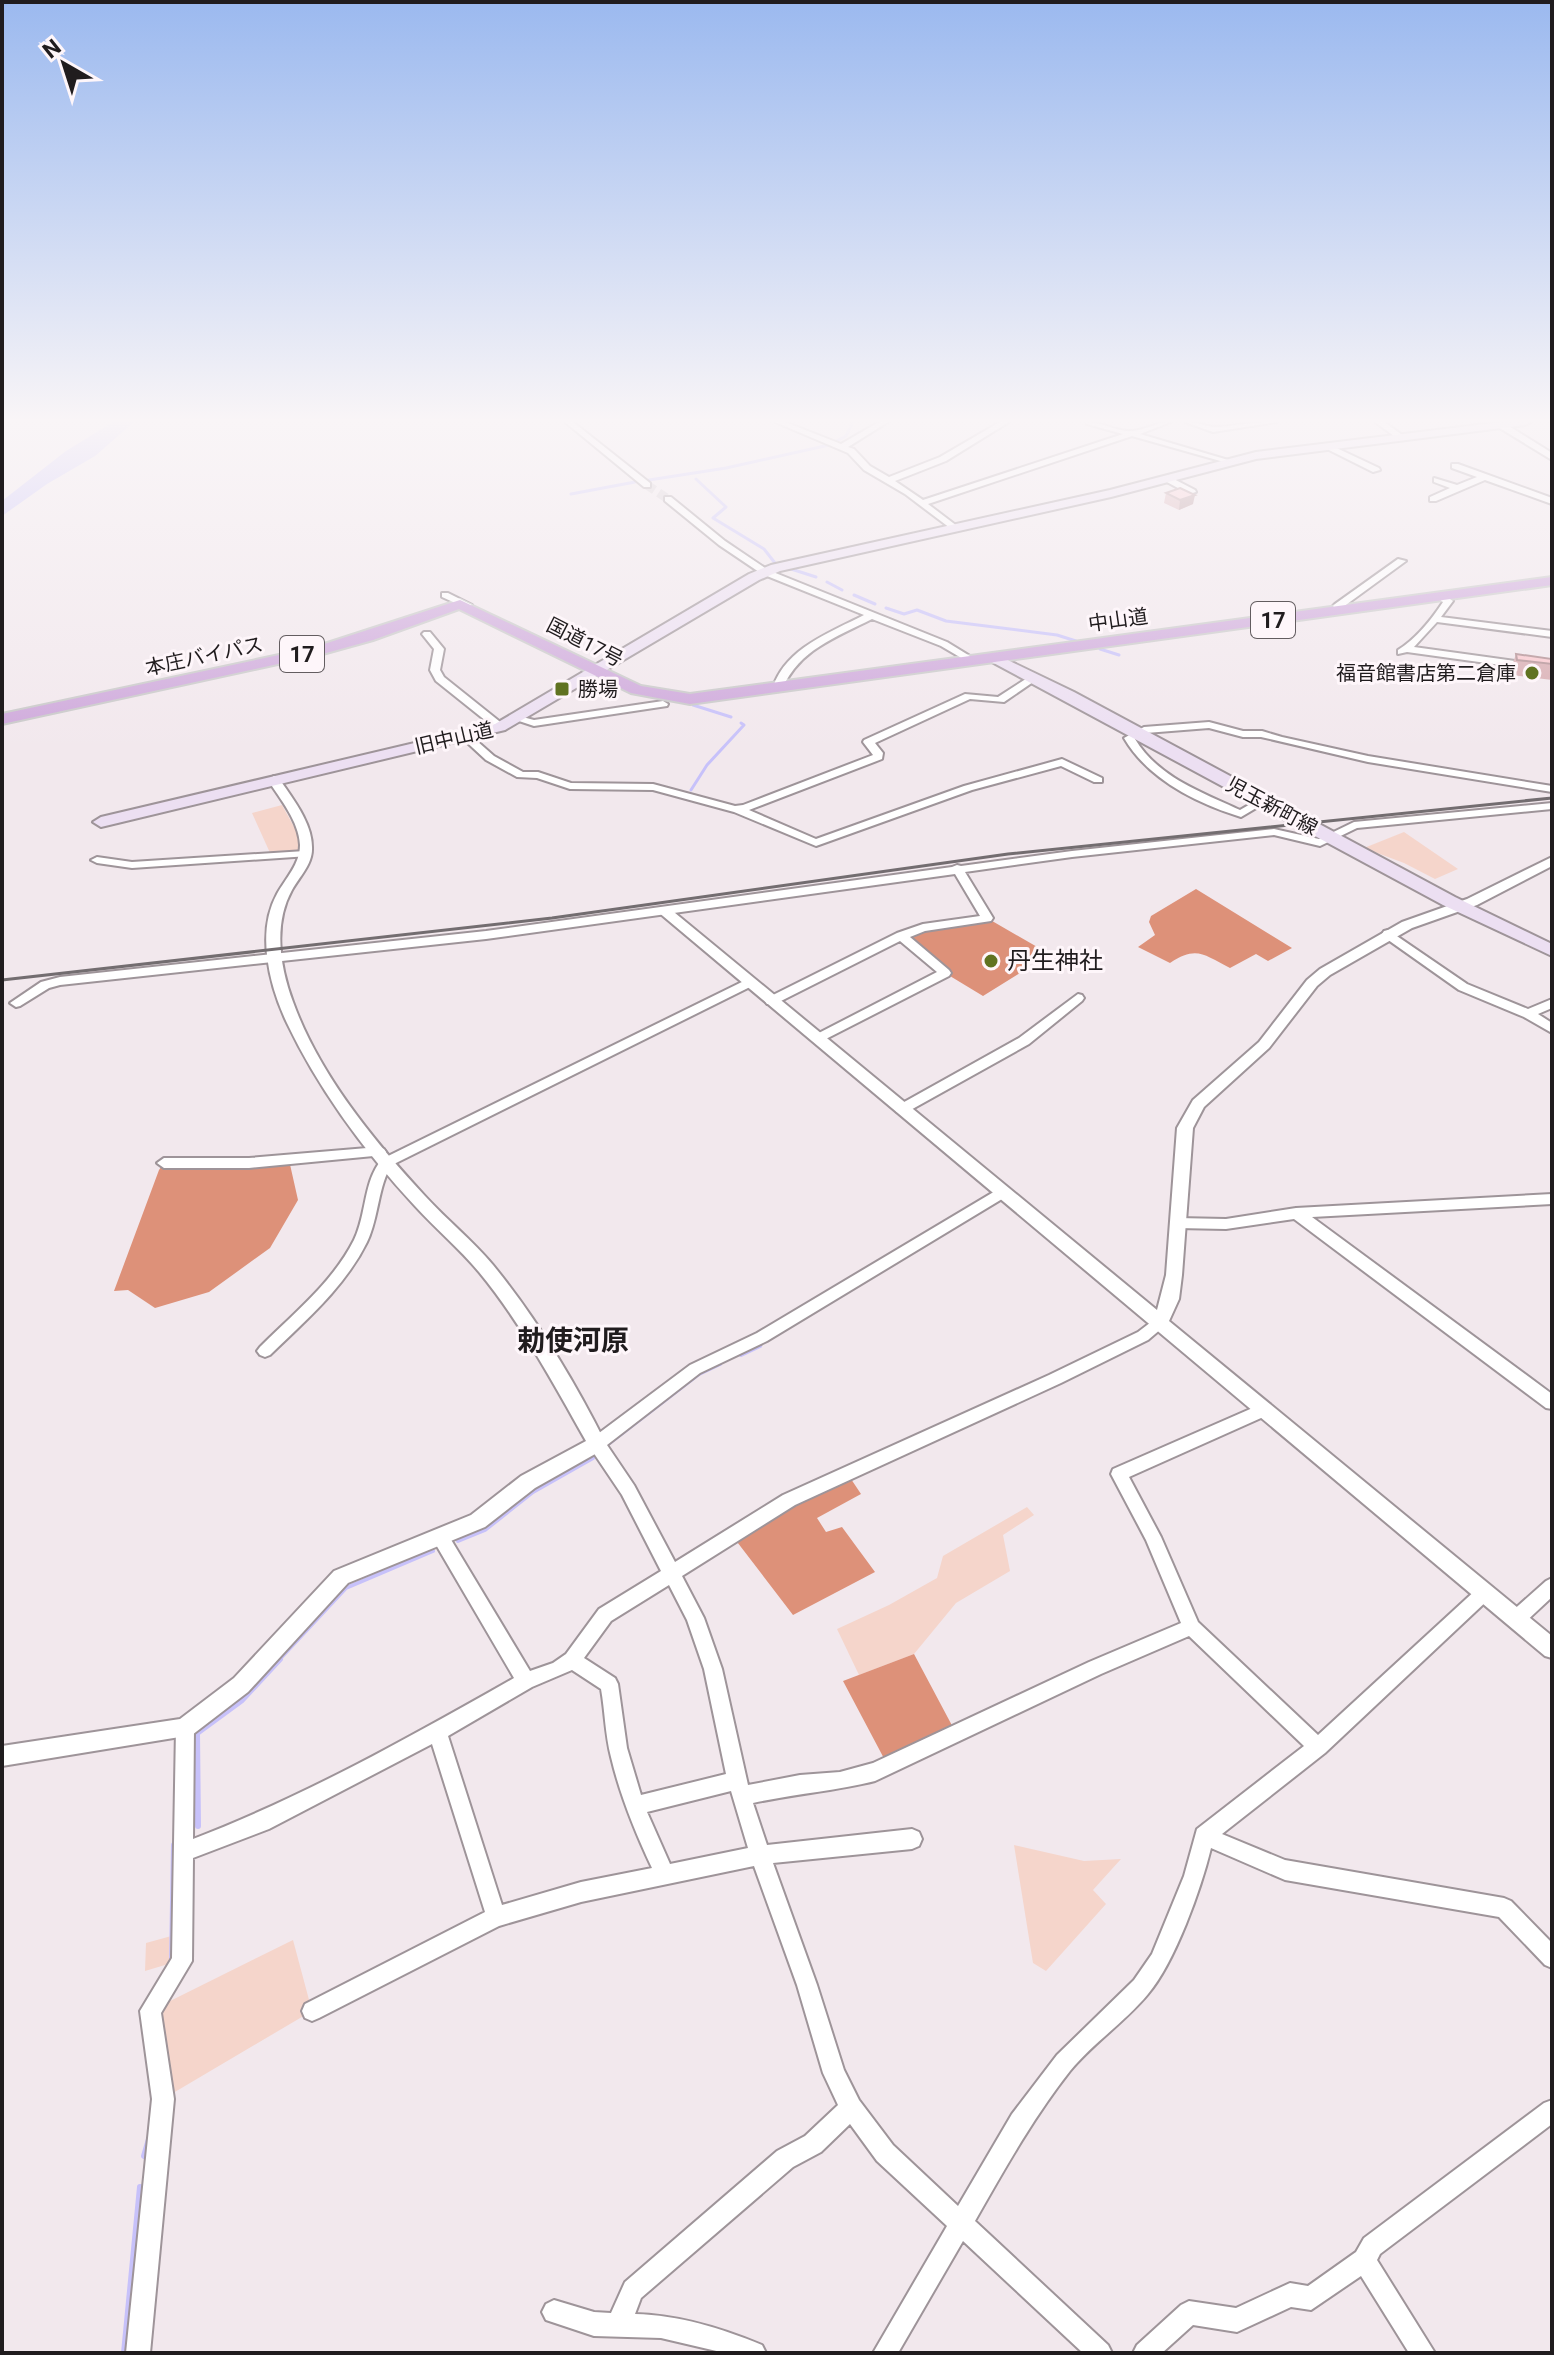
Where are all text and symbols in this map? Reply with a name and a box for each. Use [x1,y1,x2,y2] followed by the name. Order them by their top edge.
[24,24,104,104] north arrow
[38,34,66,63] text: N
[1251,602,1295,638] road number: 17
[1087,604,1149,636] street label: 中山道
[543,613,627,671] street label: 国道17号
[143,632,265,680] street label: 本庄バイパス
[280,636,324,672] road number: 17
[1336,661,1516,685] place label: 福音館書店第二倉庫
[1523,664,1541,682] marker: 福音館書店第二倉庫
[578,677,618,701] place label: 勝場
[553,680,571,698] marker: 勝場
[412,717,496,759] street label: 旧中山道
[1222,772,1322,840] street label: 児玉新町線
[1007,947,1103,975] place label: 丹生神社
[982,952,1000,970] marker: 丹生神社
[517,1324,629,1357] district label: 勅使河原

